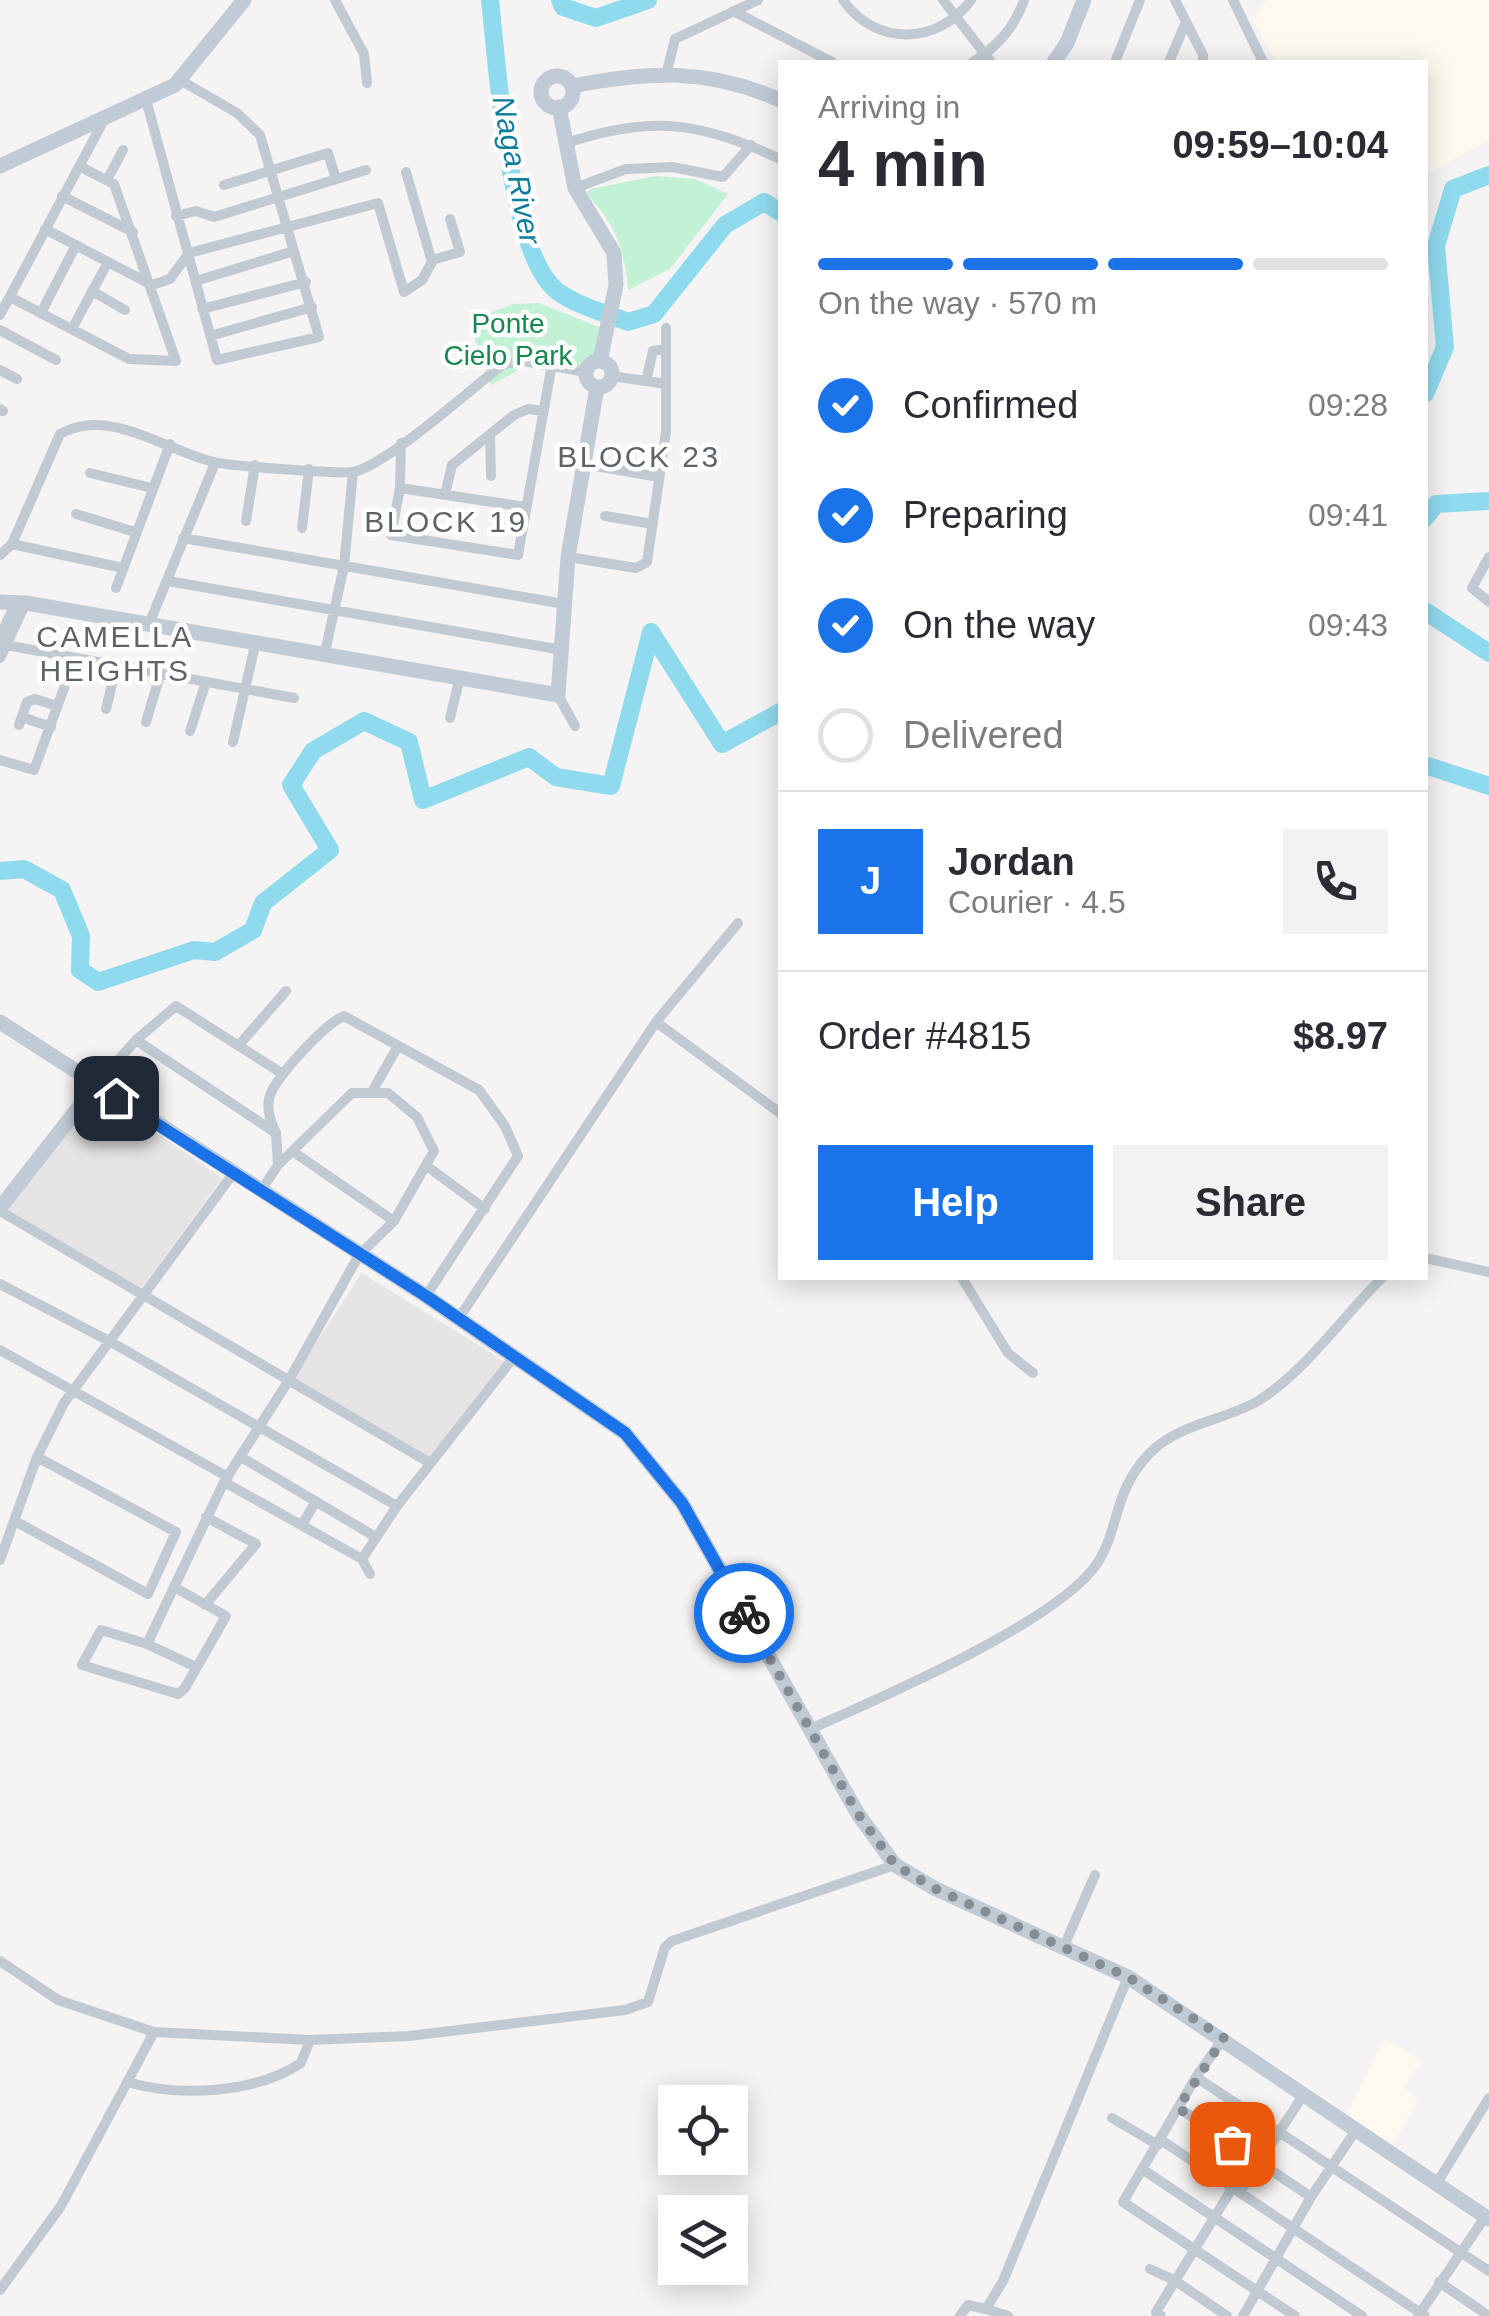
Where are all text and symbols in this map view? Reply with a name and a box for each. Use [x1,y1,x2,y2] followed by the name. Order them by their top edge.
[818,89,960,125] text: Arriving in
[486,93,548,248] water label: Naga River
[1172,124,1388,166] text: 09:59–10:04
[818,127,988,200] text: 4 min
[818,285,1097,321] text: On the way · 570 m
[443,308,574,371] park label: Ponte Cielo Park
[818,378,873,433] icon: check
[903,384,1078,426] text: Confirmed
[1308,387,1388,423] text: 09:28
[557,440,721,473] district label: BLOCK 23
[818,488,873,543] icon: check
[903,494,1068,536] text: Preparing
[1308,497,1388,533] text: 09:41
[364,505,528,538] district label: BLOCK 19
[818,598,873,653] icon: check
[903,604,1095,646] text: On the way
[1308,607,1388,643] text: 09:43
[36,620,194,687] district label: CAMELLA HEIGHTS
[903,714,1064,756] text: Delivered
[1283,829,1388,934] button: phone
[948,841,1075,883] text: Jordan
[860,860,881,902] text: J
[948,884,1126,920] text: Courier · 4.5
[818,1015,1031,1057] text: Order #4815
[1293,1015,1388,1057] text: $8.97
[74,1056,159,1141] pin
[89,1071,144,1126] icon: home
[818,1145,1093,1260] button: Help
[1113,1145,1388,1260] button: Share
[694,1563,794,1663] courier
[717,1586,772,1641] icon: bike
[658,2085,748,2285] map controls
[658,2085,748,2175] button: locate
[1190,2102,1275,2187] pin
[1205,2117,1260,2172] icon: bag
[658,2195,748,2285] button: layers

